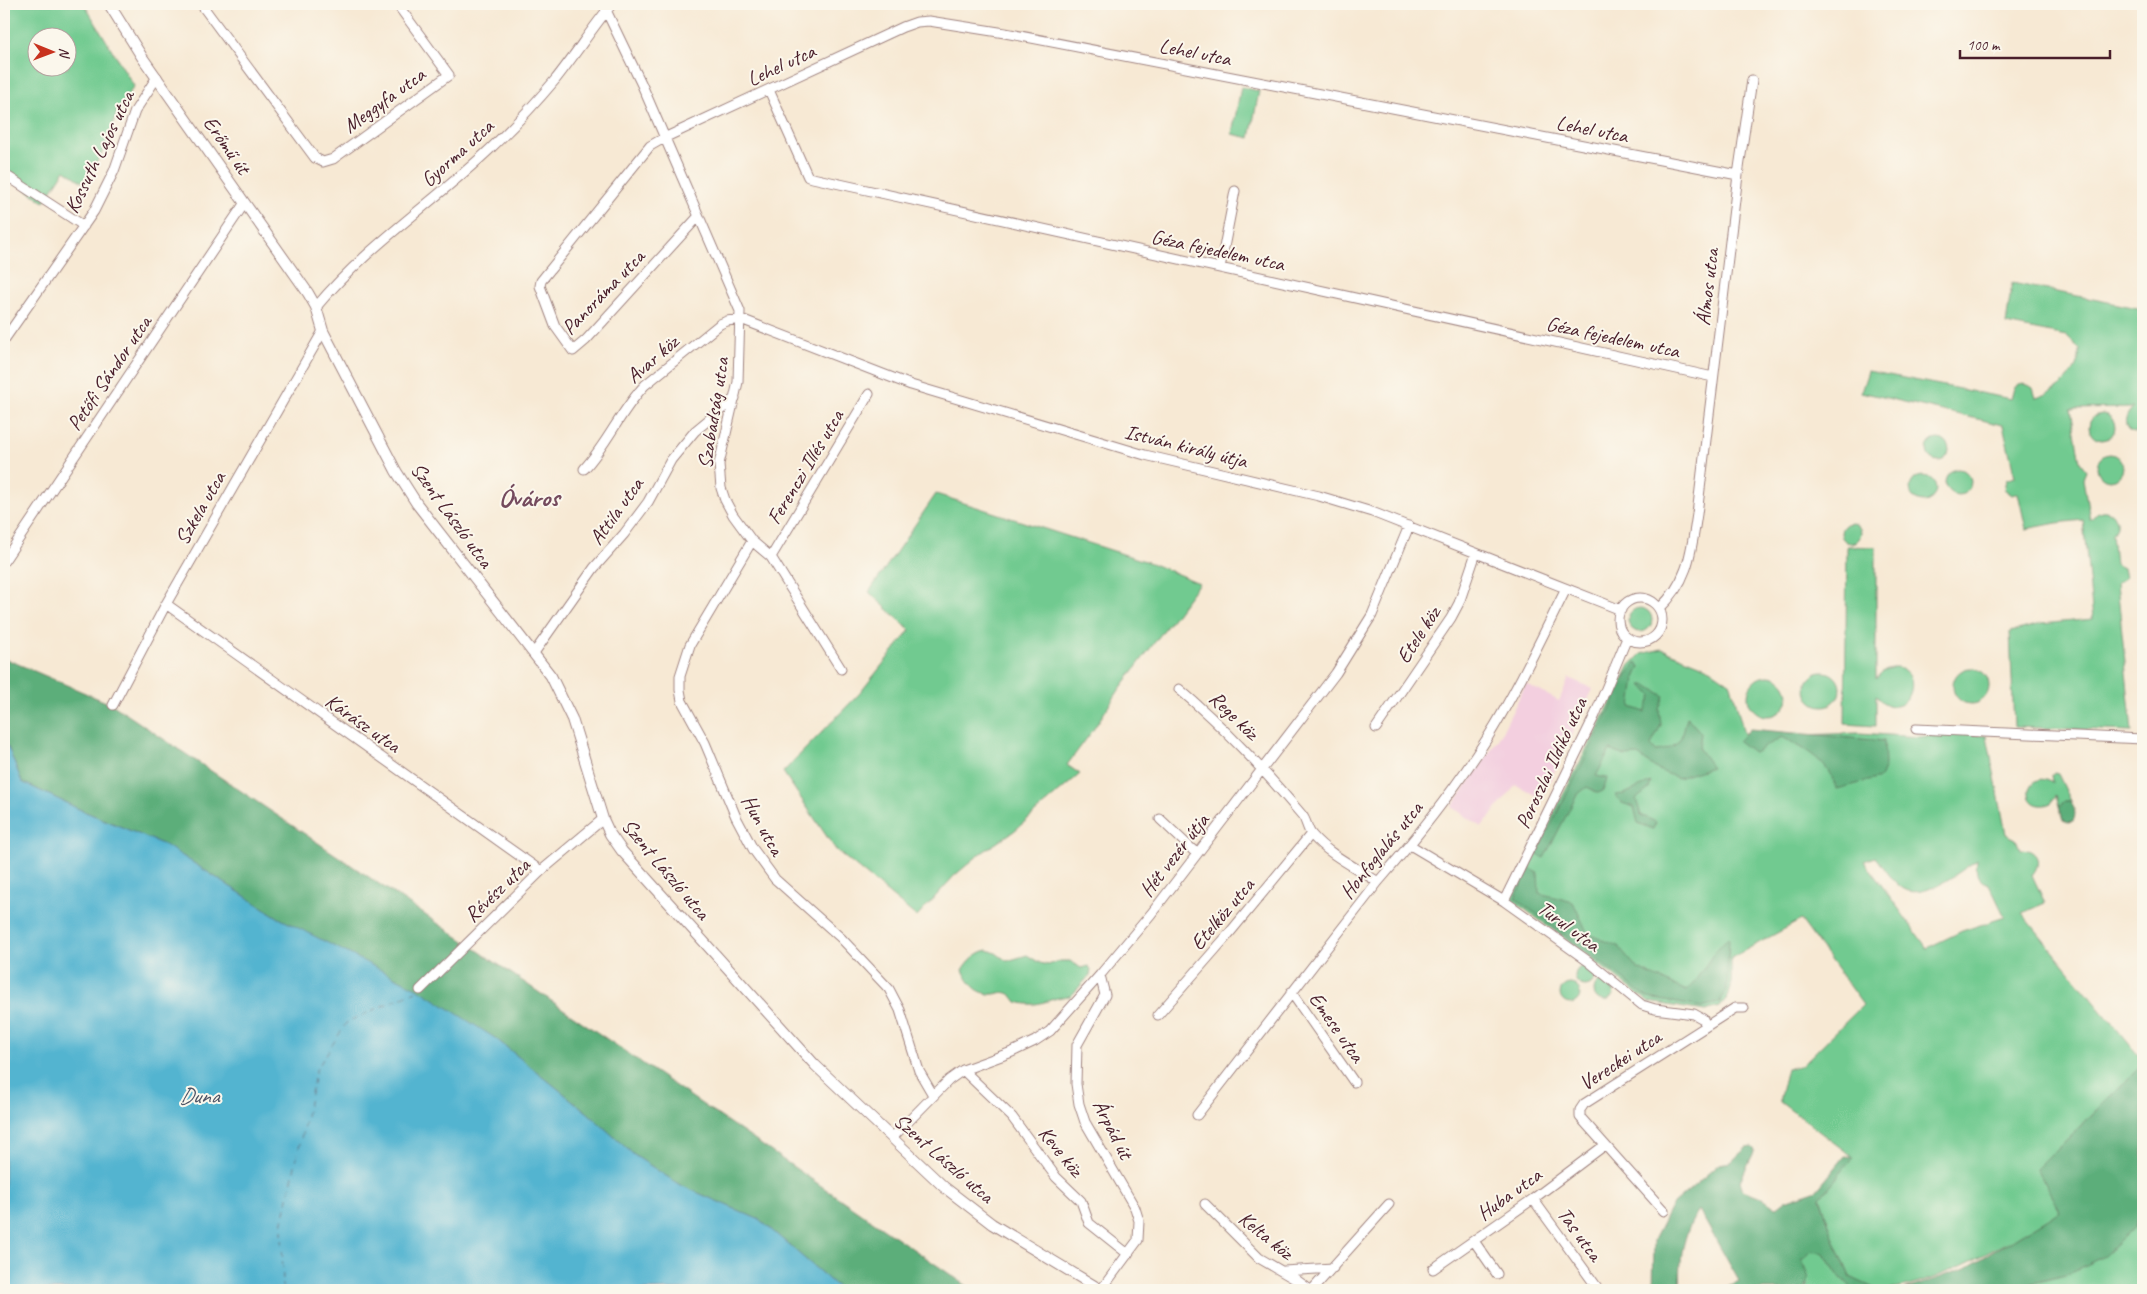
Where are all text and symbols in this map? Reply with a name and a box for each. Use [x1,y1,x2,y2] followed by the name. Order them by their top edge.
[28,28,78,78] north arrow
[1960,28,2110,60] scale bar
[1157,32,1235,72] street label: Lehel utca
[1967,36,2001,55] text: 100 m
[743,37,821,92] street label: Lehel utca
[56,48,73,59] text: N
[338,60,432,139] street label: Meggyfa utca
[58,84,141,217] street label: Kossuth Lajos utca
[1554,109,1632,149] street label: Lehel utca
[198,111,258,181] street label: Erőmű út
[415,112,500,192] street label: Gyorma utca
[1149,223,1289,277] street label: Géza fejedelem utca
[556,242,652,340] street label: Panoráma utca
[1689,245,1725,327] street label: Álmos utca
[61,309,158,435] street label: Petőfi Sándor utca
[1544,310,1684,364] street label: Géza fejedelem utca
[621,328,685,389] street label: Avar köz
[691,354,735,470] street label: Szabadság utca
[761,404,850,529] street label: Ferenczi Illés utca
[1122,418,1252,474] street label: István király útja
[405,457,500,574] street label: Szent László utca
[169,465,232,549] street label: Szkela utca
[583,471,650,550] street label: Attila utca
[499,481,562,514] district label: Óváros
[1390,600,1447,668] street label: Etele köz
[1204,685,1266,746] street label: Rege köz
[320,688,407,759] street label: Kárász utca
[1509,692,1593,833] street label: Poroszlai Ildikó utca
[736,790,791,862] street label: Hun utca
[1334,795,1429,904] street label: Honfoglalás utca
[1133,807,1216,902] street label: Hét vezér útja
[616,813,717,926] street label: Szent László utca
[459,851,536,928] street label: Révész utca
[1184,871,1261,955] street label: Etelköz utca
[1533,895,1607,958] street label: Turul utca
[1303,987,1372,1069] street label: Emese utca
[1574,1023,1668,1096] street label: Vereckei utca
[179,1082,221,1110] water label: Duna
[1087,1095,1140,1165] street label: Árpád út
[889,1108,1001,1210] street label: Szent László utca
[1033,1121,1091,1183] street label: Keve köz
[1472,1161,1548,1226] street label: Huba utca
[1552,1202,1610,1268] street label: Tas utca
[1234,1205,1300,1266] street label: Kelta köz

